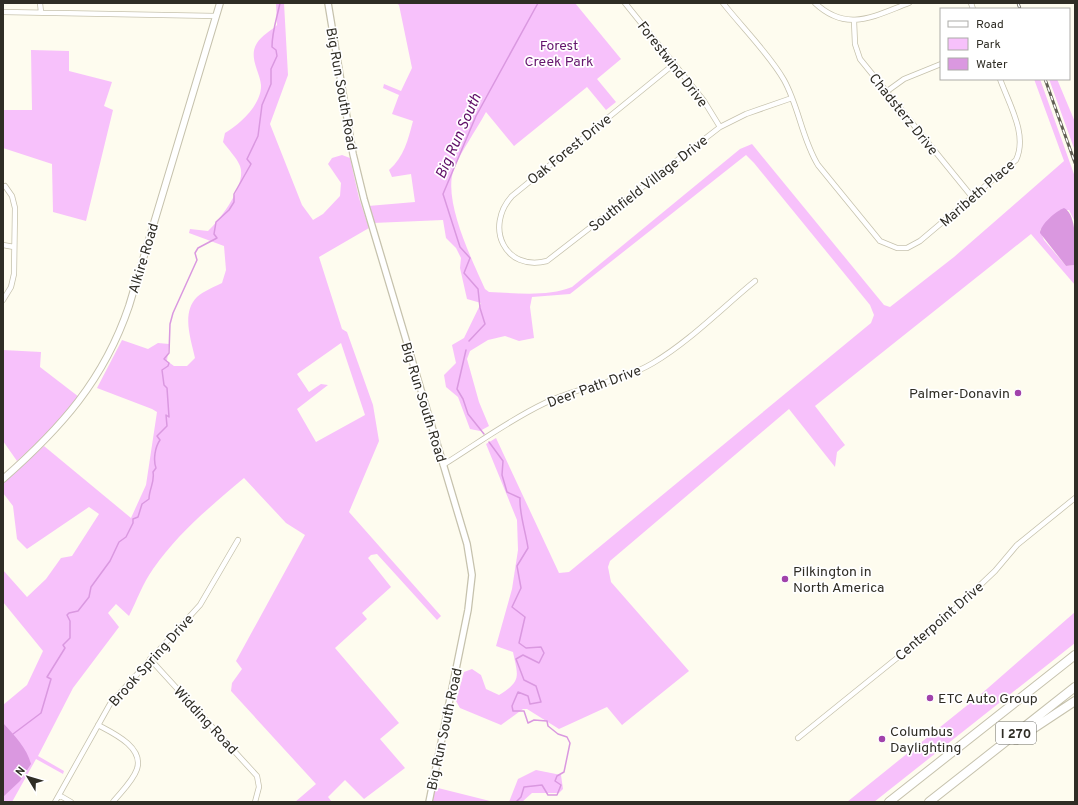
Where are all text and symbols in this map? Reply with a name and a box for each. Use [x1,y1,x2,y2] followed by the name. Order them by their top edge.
[940,8,1070,80] legend
[976,17,1004,33] text: Road
[633,19,711,111] street label: Forestwind Drive
[321,26,360,152] street label: Big Run South Road
[976,37,1001,53] text: Park
[524,38,594,71] park label: Forest Creek Park
[976,57,1008,73] text: Water
[865,71,941,159] street label: Chadsterz Drive
[432,91,487,182] water label: Big Run South
[524,111,615,189] street label: Oak Forest Drive
[586,132,712,236] street label: Southfield Village Drive
[937,157,1019,231] street label: Maribeth Place
[126,221,163,296] street label: Alkire Road
[396,340,449,464] street label: Big Run South Road
[545,363,644,412] street label: Deer Path Drive
[909,386,1010,403] place label: Palmer-Donavin
[1013,388,1023,398] marker: Palmer-Donavin
[793,564,884,597] place label: Pilkington in North America
[780,574,790,584] marker: Pilkington in North America
[892,579,988,665] street label: Centerpoint Drive
[106,611,198,711] street label: Brook Spring Drive
[424,667,467,792] street label: Big Run South Road
[169,684,241,758] street label: Widding Road
[938,691,1038,708] place label: ETC Auto Group
[925,693,935,703] marker: ETC Auto Group
[996,722,1036,744] road number: I 270
[890,724,961,757] place label: Columbus Daylighting
[877,734,887,744] marker: Columbus Daylighting
[8,757,48,797] north arrow
[13,764,29,779] text: N

